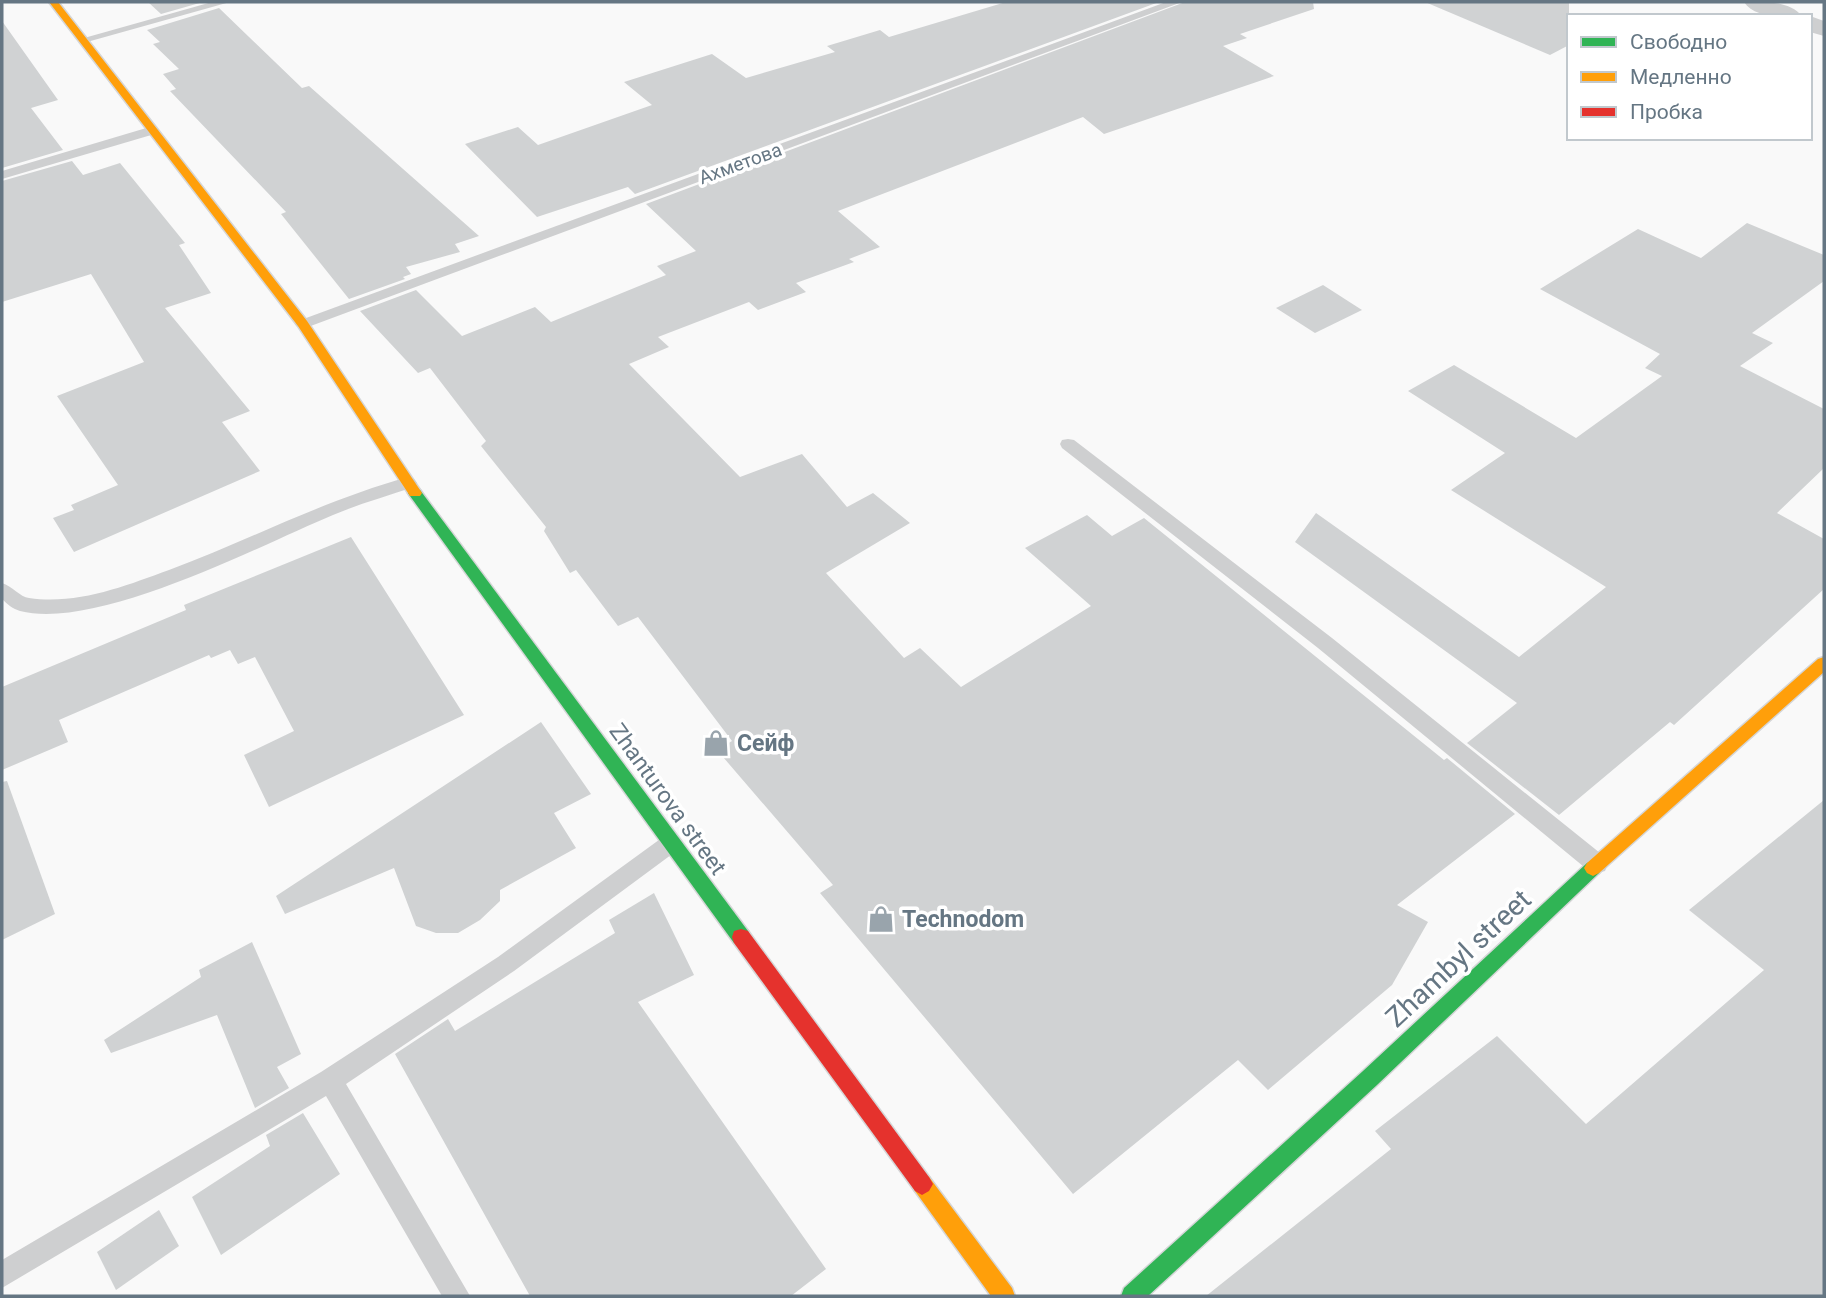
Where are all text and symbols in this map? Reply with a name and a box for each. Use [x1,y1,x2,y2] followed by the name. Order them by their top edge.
[1567,14,1812,140] legend
[1630,30,1727,54] text: Свободно
[1630,65,1732,89] text: Медленно
[1630,100,1703,124] text: Пробка
[696,138,785,189] street label: Ахметова
[604,718,732,880] street label: Zhanturova street
[701,728,731,758] shop icon: Сейф
[737,730,794,757] place label: Сейф
[1379,883,1538,1034] street label: Zhambyl street
[866,904,896,934] shop icon: Technodom
[902,906,1024,933] place label: Technodom

